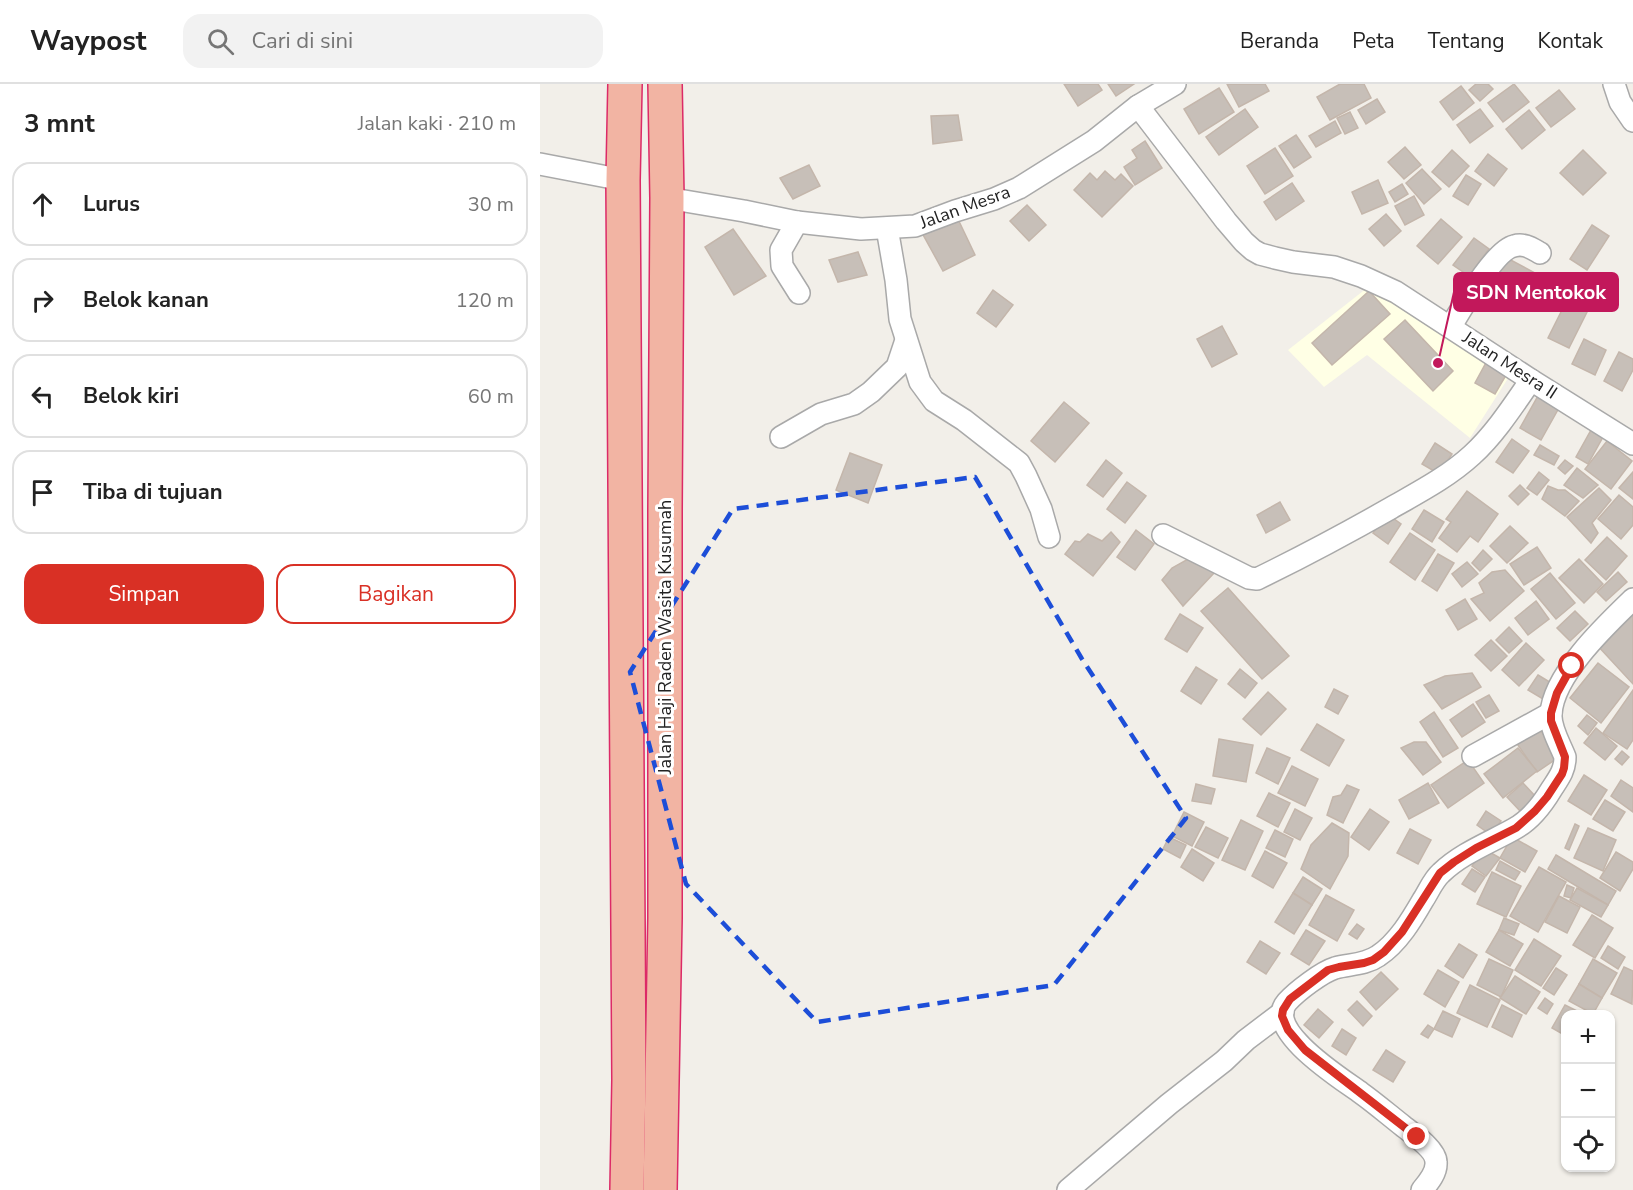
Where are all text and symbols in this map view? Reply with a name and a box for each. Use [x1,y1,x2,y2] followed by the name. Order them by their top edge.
[183,14,603,68] search box
[30,22,147,60] text: Waypost
[204,25,237,58] icon: search
[252,26,353,56] text: Cari di sini
[1240,27,1319,55] text: Beranda
[1352,27,1395,55] text: Peta
[1428,27,1505,55] text: Tentang
[1538,27,1603,55] text: Kontak
[24,106,95,141] text: 3 mnt
[358,110,516,137] text: Jalan kaki · 210 m
[916,180,1014,235] street label: Jalan Mesra
[26,188,59,221] icon: ahead
[83,189,140,219] text: Lurus
[468,191,514,218] text: 30 m
[1454,273,1618,311] callout: SDN Mentokok
[1466,279,1607,306] text: SDN Mentokok
[26,284,59,317] icon: right
[83,285,209,315] text: Belok kanan
[456,287,514,314] text: 120 m
[1457,325,1562,405] street label: Jalan Mesra II
[26,380,59,413] icon: left
[83,381,179,411] text: Belok kiri
[468,383,514,410] text: 60 m
[26,476,59,509] icon: arrive
[83,477,223,507] text: Tiba di tujuan
[653,500,677,775] street label: Jalan Haji Raden Wasita Kusumah
[24,564,264,624] button: Simpan
[276,564,516,624] button: Bagikan
[1558,652,1584,678] route start
[1561,1010,1615,1172] map controls
[1561,1010,1615,1064] button: +
[1561,1064,1615,1118] button: −
[1561,1118,1615,1172] button: locate
[1403,1123,1429,1149] route end

